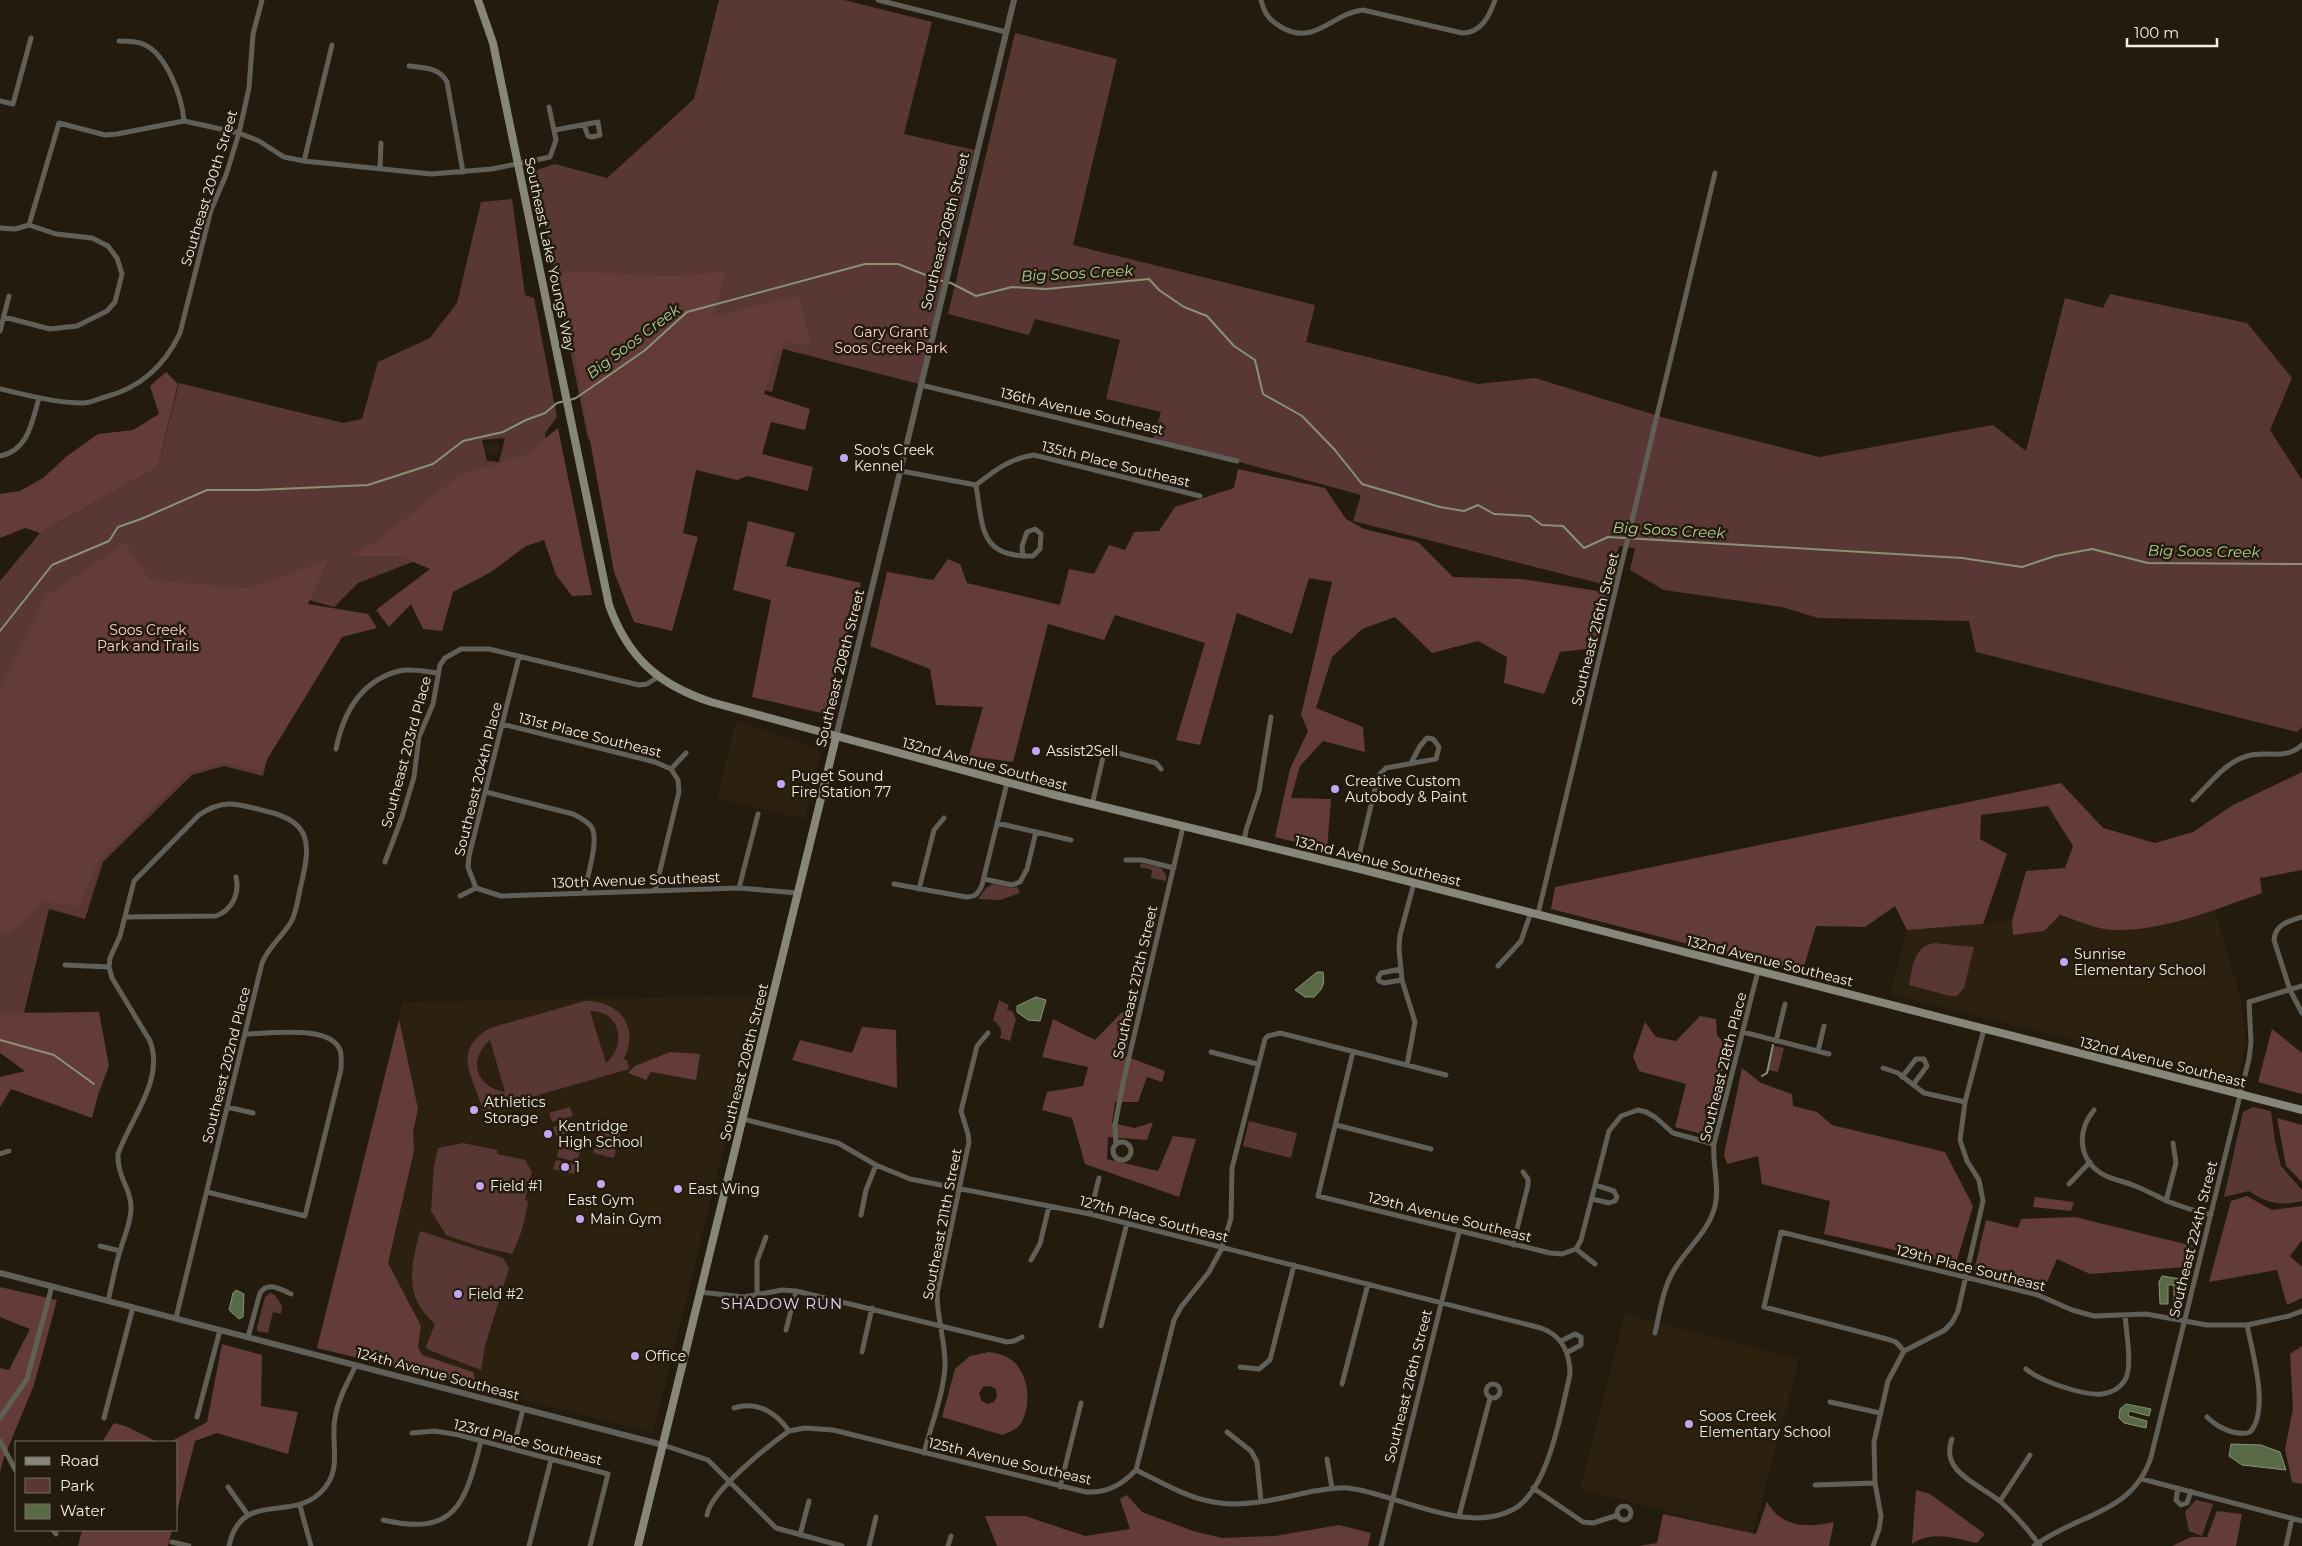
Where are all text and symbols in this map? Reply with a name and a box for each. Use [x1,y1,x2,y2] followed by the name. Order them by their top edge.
[2127,15,2217,47] scale bar
[2134,23,2179,42] text: 100 m
[177,107,241,268] street label: Southeast 200th Street
[917,150,973,312] street label: Southeast 208th Street
[521,156,579,353] street label: Southeast Lake Youngs Way
[1020,261,1135,285] water label: Big Soos Creek
[582,299,684,382] water label: Big Soos Creek
[835,323,948,357] park label: Gary Grant Soos Creek Park
[998,383,1166,439] street label: 136th Avenue Southeast
[1040,437,1192,491] street label: 135th Place Southeast
[854,441,935,475] place label: Soo's Creek Kennel
[838,452,850,464] marker: Soo's Creek Kennel
[1612,518,1727,542] water label: Big Soos Creek
[2148,541,2261,561] water label: Big Soos Creek
[1567,550,1623,707] street label: Southeast 216th Street
[812,587,868,749] street label: Southeast 208th Street
[97,621,199,655] park label: Soos Creek Park and Trails
[377,674,435,830] street label: Southeast 203rd Place
[450,700,506,858] street label: Southeast 204th Place
[516,708,664,762] street label: 131st Place Southeast
[900,733,1070,795] street label: 132nd Avenue Southeast
[1046,742,1118,760] place label: Assist2Sell
[1030,745,1042,757] marker: Assist2Sell
[791,767,891,801] place label: Puget Sound Fire Station 77
[1345,772,1468,806] place label: Creative Custom Autobody & Paint
[775,778,787,790] marker: Puget Sound Fire Station 77
[1329,783,1341,795] marker: Creative Custom Autobody & Paint
[1293,832,1463,890] street label: 132nd Avenue Southeast
[551,868,721,892] street label: 130th Avenue Southeast
[1109,903,1161,1060] street label: Southeast 212th Street
[1685,932,1855,990] street label: 132nd Avenue Southeast
[2074,945,2206,979] place label: Sunrise Elementary School
[2058,956,2070,968] marker: Sunrise Elementary School
[716,981,772,1143] street label: Southeast 208th Street
[198,985,254,1145] street label: Southeast 202nd Place
[1696,990,1750,1144] street label: Southeast 218th Place
[2078,1033,2248,1091] street label: 132nd Avenue Southeast
[484,1093,546,1127] place label: Athletics Storage
[468,1104,480,1116] marker: Athletics Storage
[558,1117,643,1151] place label: Kentridge High School
[542,1128,554,1140] marker: Kentridge High School
[918,1146,966,1301] street label: Southeast 211th Street
[575,1158,580,1176] place label: 1
[2165,1159,2221,1319] street label: Southeast 224th Street
[559,1161,571,1173] marker: 1
[490,1177,543,1195] place label: Field #1
[595,1178,607,1190] marker: East Gym
[474,1180,486,1192] marker: Field #1
[688,1180,760,1198] place label: East Wing
[672,1183,684,1195] marker: East Wing
[1366,1188,1534,1246] street label: 129th Avenue Southeast
[568,1191,634,1209] place label: East Gym
[1078,1192,1231,1246] street label: 127th Place Southeast
[590,1210,662,1228] place label: Main Gym
[574,1213,586,1225] marker: Main Gym
[1894,1241,2048,1295] street label: 129th Place Southeast
[468,1285,524,1303] place label: Field #2
[452,1288,464,1300] marker: Field #2
[721,1294,843,1313] district label: SHADOW RUN
[1380,1307,1436,1464] street label: Southeast 216th Street
[354,1344,522,1405] street label: 124th Avenue Southeast
[645,1347,686,1365] place label: Office
[629,1350,641,1362] marker: Office
[1699,1407,1831,1441] place label: Soos Creek Elementary School
[452,1415,604,1469] street label: 123rd Place Southeast
[1683,1418,1695,1430] marker: Soos Creek Elementary School
[927,1433,1094,1489] street label: 125th Avenue Southeast
[15,1441,178,1531] legend
[60,1451,99,1470] text: Road
[60,1476,94,1495] text: Park
[60,1501,106,1520] text: Water

